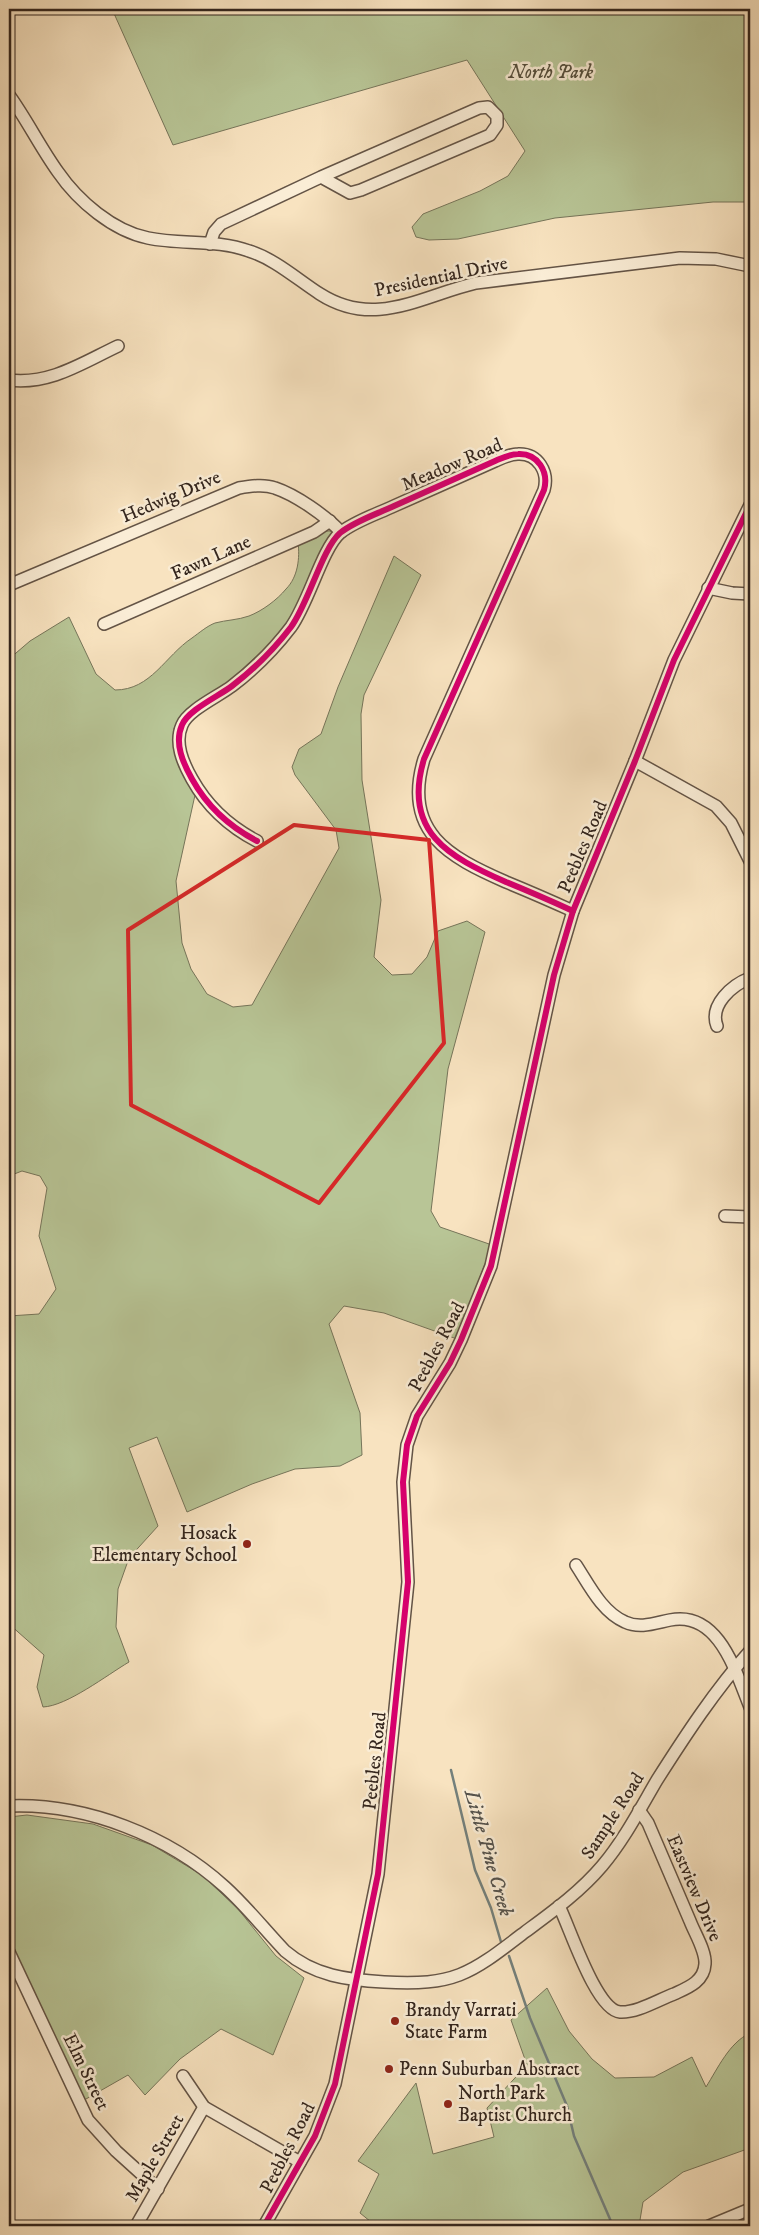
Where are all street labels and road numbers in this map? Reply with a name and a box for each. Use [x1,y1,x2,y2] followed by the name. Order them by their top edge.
[372,252,510,302] street label: Presidential Drive
[398,433,506,497] street label: Meadow Road
[118,466,224,528] street label: Hedwig Drive
[168,530,254,586] street label: Fawn Lane
[553,797,613,897] street label: Peebles Road
[404,1298,471,1396] street label: Peebles Road
[358,1710,392,1811] street label: Peebles Road
[576,1768,650,1864] street label: Sample Road
[661,1831,727,1945] street label: Eastview Drive
[58,2030,114,2114] street label: Elm Street
[255,2098,321,2197] street label: Peebles Road
[121,2110,189,2206] street label: Maple Street

